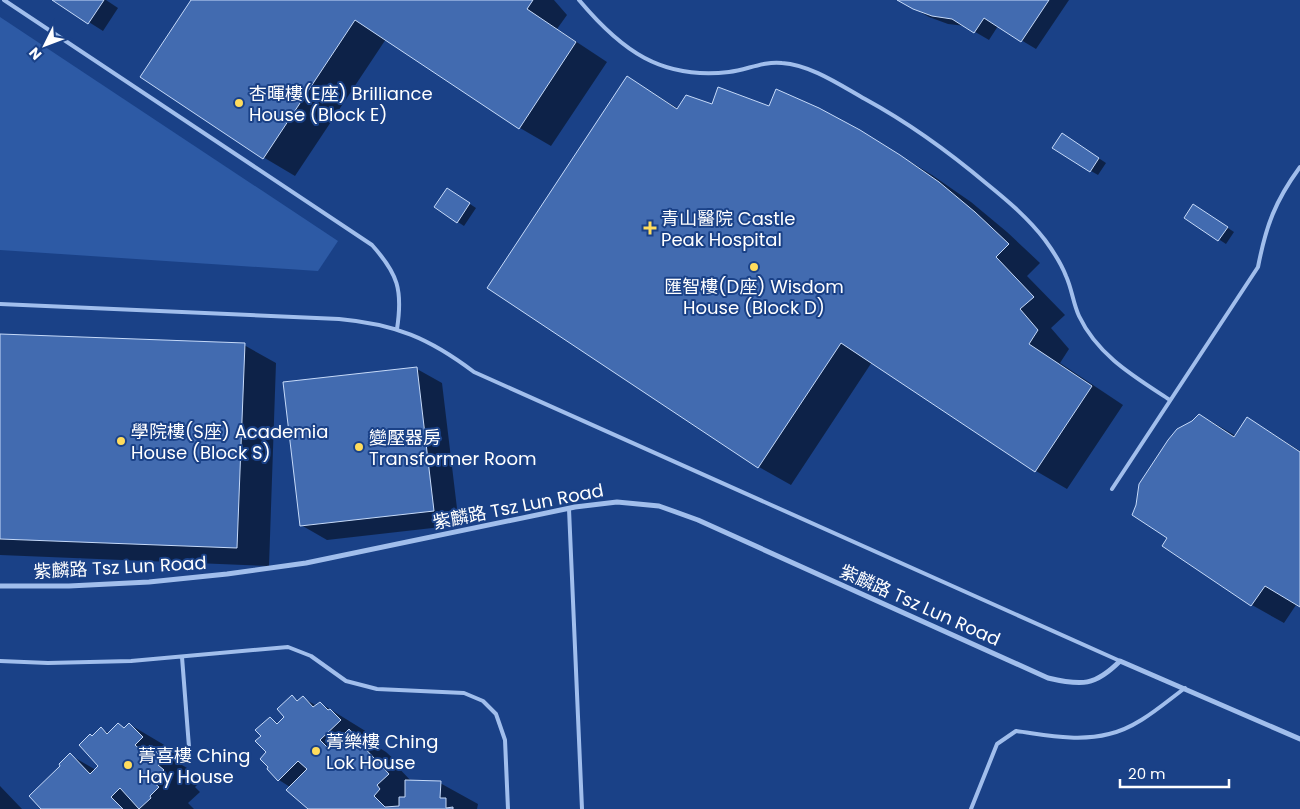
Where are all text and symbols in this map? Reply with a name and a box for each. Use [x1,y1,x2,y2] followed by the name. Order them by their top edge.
[20,20,70,70] north arrow
[24,43,46,64] text: N
[249,81,433,127] place label: 杏暉樓(E座) Brilliance House (Block E)
[233,97,245,109] marker: 杏暉樓(E座) Brilliance House (Block E)
[661,206,795,252] place label: 青山醫院 Castle Peak Hospital
[643,221,657,235] marker: 青山醫院 Castle Peak Hospital
[748,261,760,273] marker: 匯智樓(D座) Wisdom House (Block D)
[664,274,844,320] place label: 匯智樓(D座) Wisdom House (Block D)
[131,419,328,465] place label: 學院樓(S座) Academia House (Block S)
[369,425,536,471] place label: 變壓器房 Transformer Room
[115,435,127,447] marker: 學院樓(S座) Academia House (Block S)
[353,441,365,453] marker: 變壓器房 Transformer Room
[431,477,605,535] street label: 紫麟路 Tsz Lun Road
[33,550,207,584] street label: 紫麟路 Tsz Lun Road
[836,558,1004,652] street label: 紫麟路 Tsz Lun Road
[326,729,438,775] place label: 菁樂樓 Ching Lok House
[138,743,250,789] place label: 菁喜樓 Ching Hay House
[310,745,322,757] marker: 菁樂樓 Ching Lok House
[1120,756,1229,788] scale bar
[122,759,134,771] marker: 菁喜樓 Ching Hay House
[1128,763,1166,784] text: 20 m

